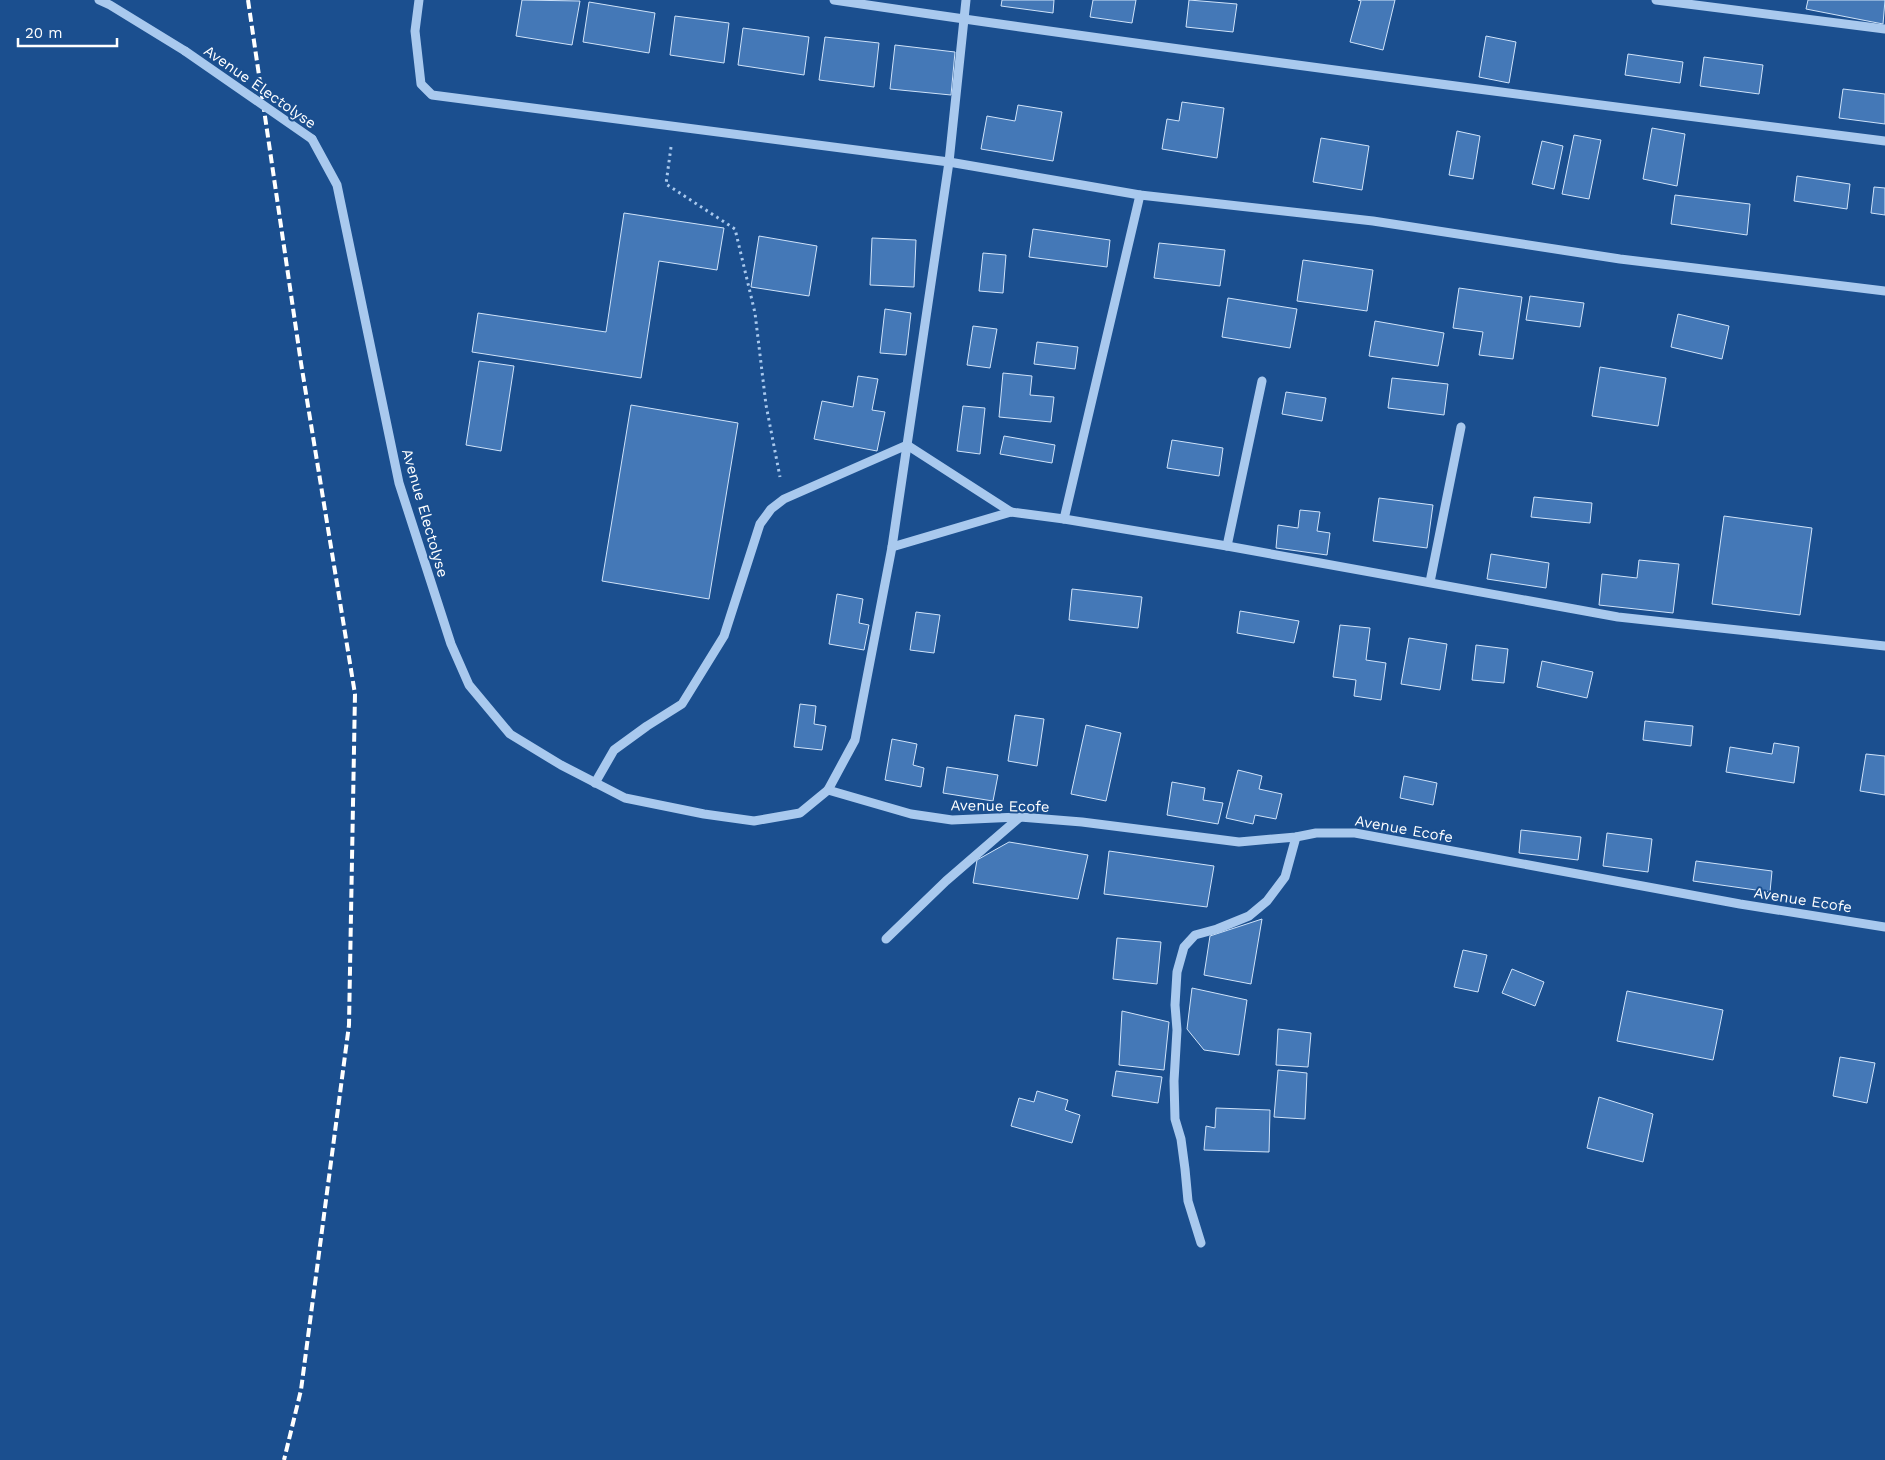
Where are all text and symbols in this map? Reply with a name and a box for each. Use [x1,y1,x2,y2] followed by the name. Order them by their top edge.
[18,15,116,47] scale bar
[25,24,63,42] text: 20 m
[200,41,320,133] street label: Avenue Electolyse
[398,447,452,579] street label: Avenue Electolyse
[950,796,1050,816] street label: Avenue Ecofe
[1354,812,1454,846] street label: Avenue Ecofe
[1753,883,1853,917] street label: Avenue Ecofe

